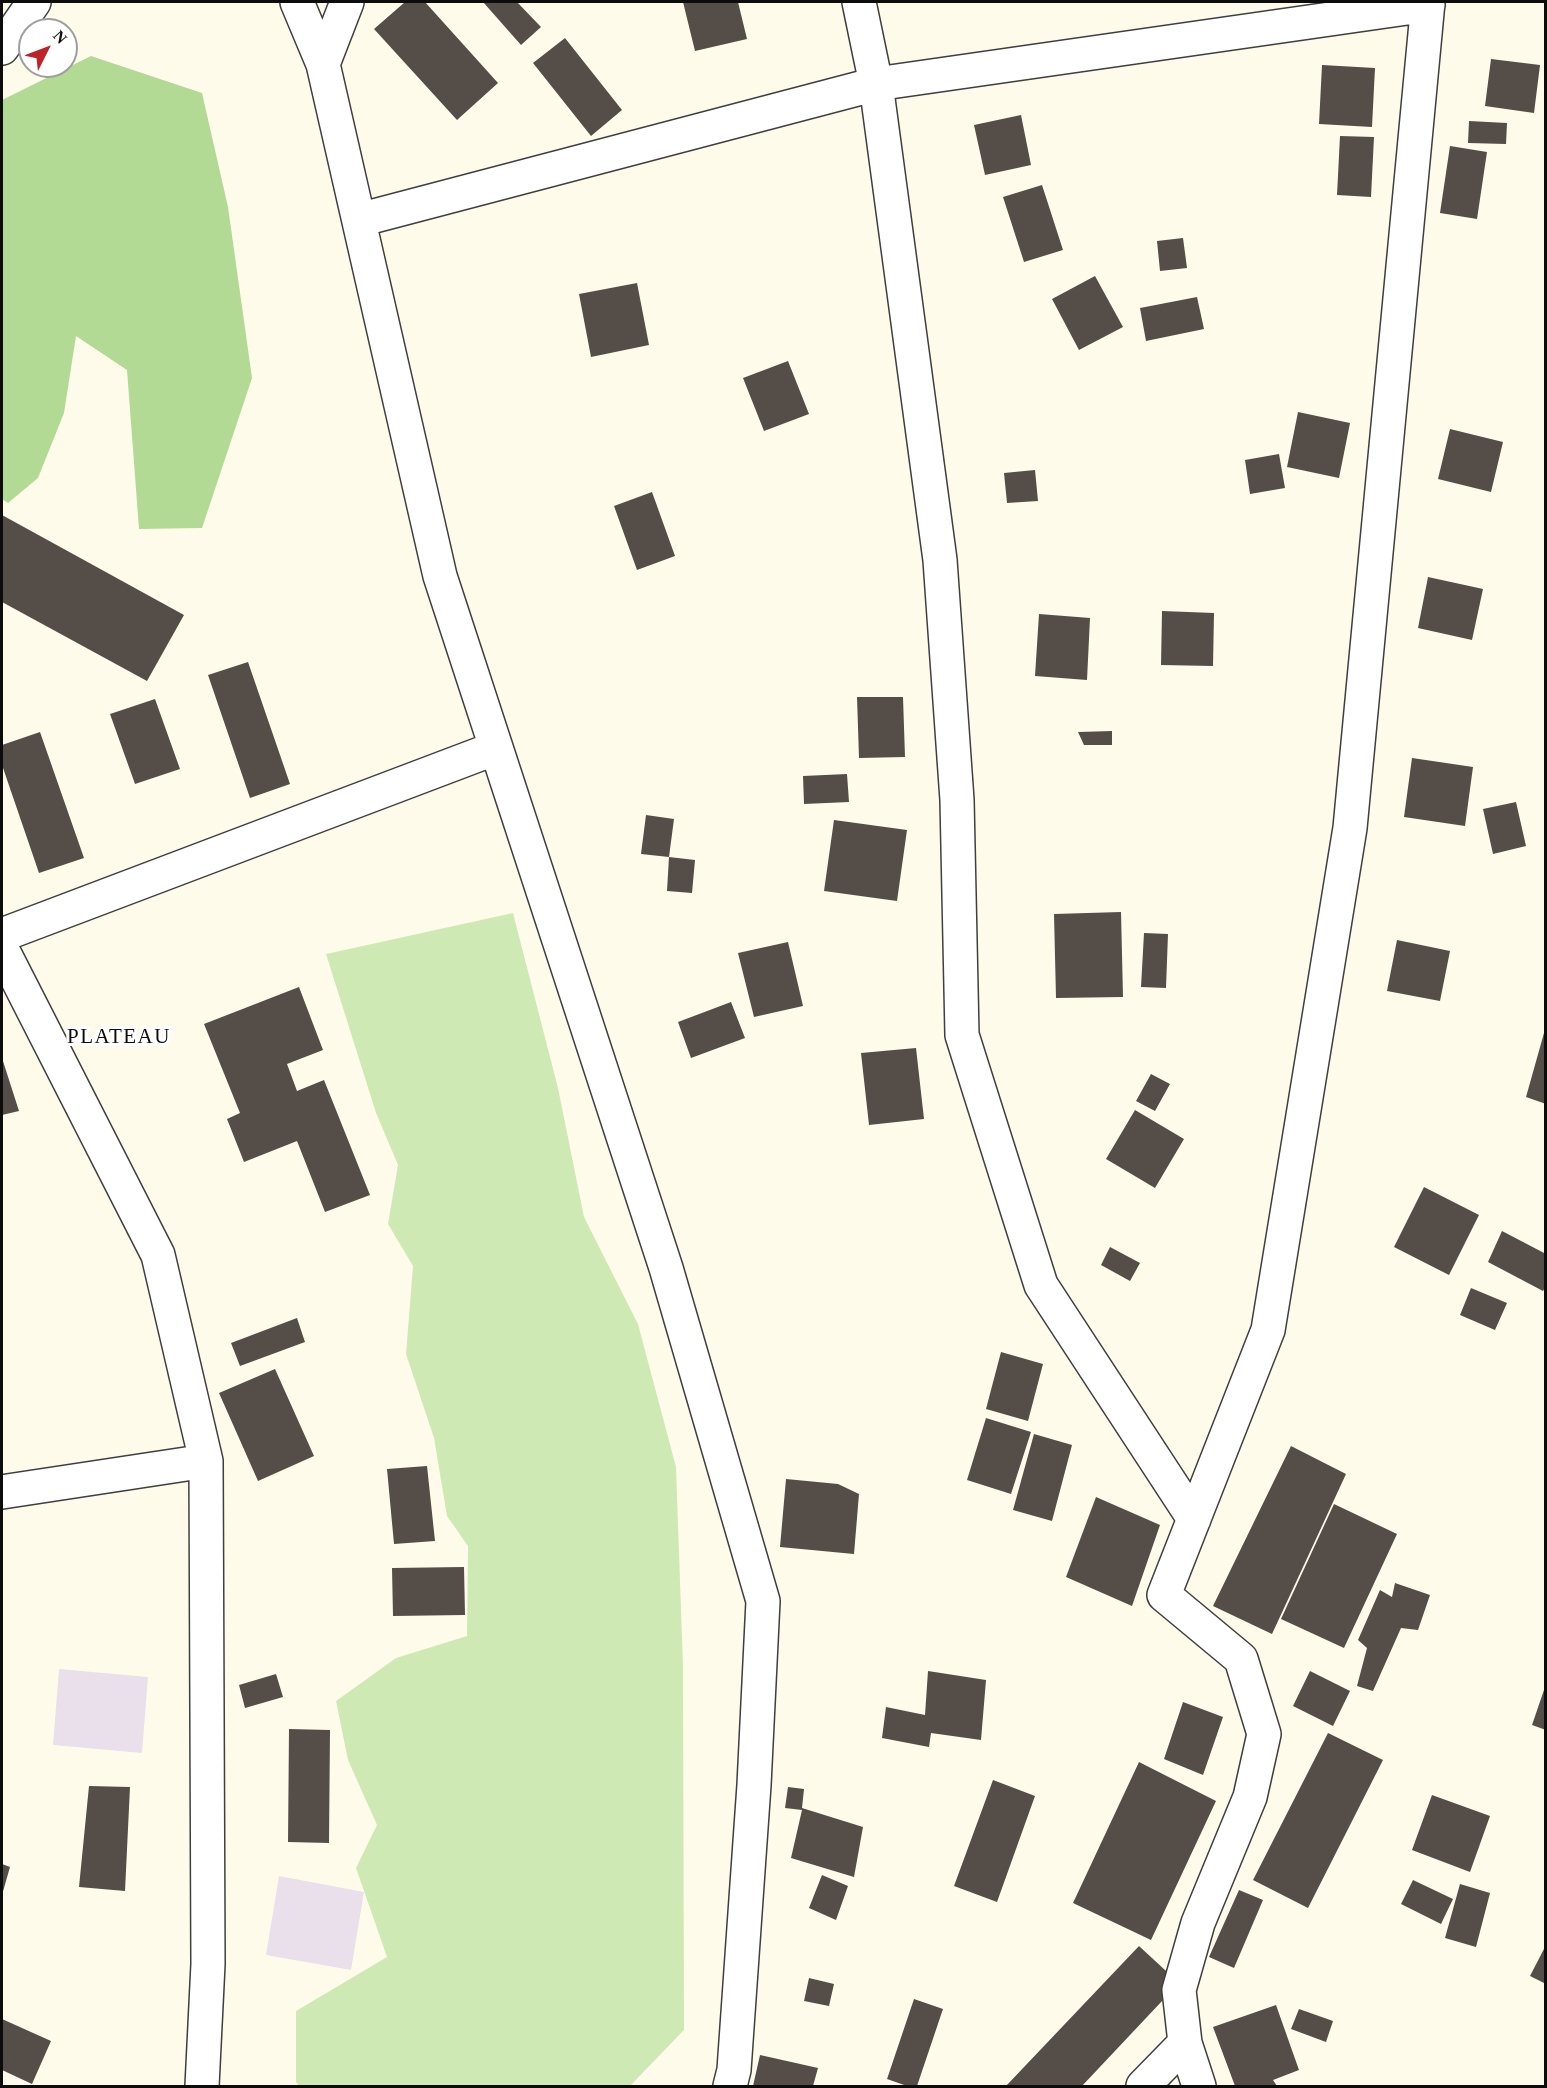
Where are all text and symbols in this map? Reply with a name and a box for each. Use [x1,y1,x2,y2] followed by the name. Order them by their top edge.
[18,18,78,78] north arrow
[50,27,70,47] text: N
[67,1024,171,1050] district label: PLATEAU

